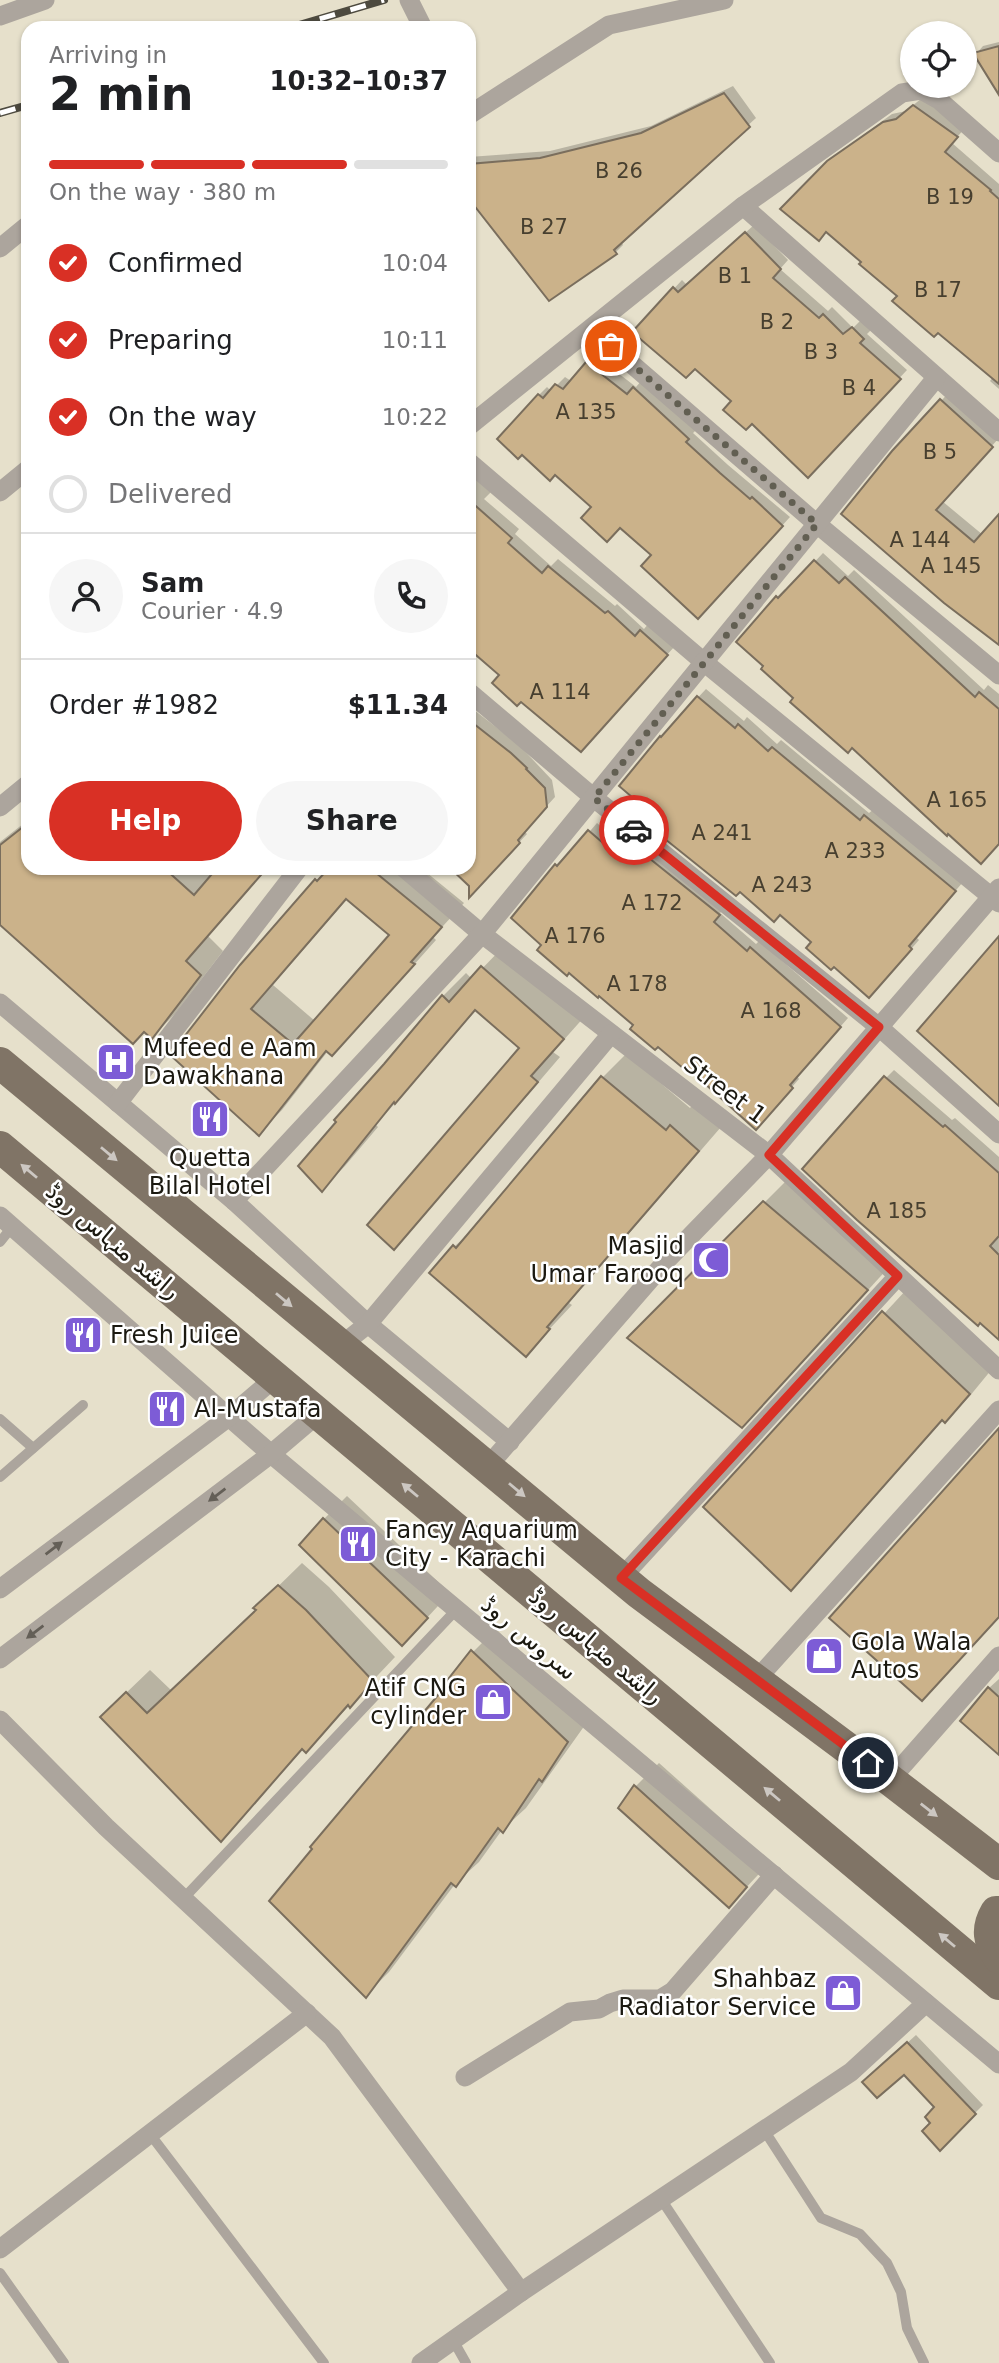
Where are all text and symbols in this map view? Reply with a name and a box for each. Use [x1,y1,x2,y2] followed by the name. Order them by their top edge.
[900,21,977,98] map controls
[900,21,977,98] button: locate
[49,42,167,68] text: Arriving in
[269,66,448,96] text: 10:32–10:37
[49,67,193,121] text: 2 min
[595,159,643,183] house number: B 26
[49,179,276,205] text: On the way · 380 m
[926,185,974,209] house number: B 19
[520,215,568,239] house number: B 27
[49,244,87,282] icon: check
[108,248,243,278] text: Confirmed
[382,250,448,276] text: 10:04
[718,264,752,288] house number: B 1
[914,278,962,302] house number: B 17
[760,310,794,334] house number: B 2
[581,316,641,376] pin
[49,321,87,359] icon: check
[108,325,233,355] text: Preparing
[382,327,448,353] text: 10:11
[592,327,630,365] icon: bag
[804,340,838,364] house number: B 3
[842,376,876,400] house number: B 4
[49,398,87,436] icon: check
[555,400,617,424] house number: A 135
[108,402,257,432] text: On the way
[382,404,448,430] text: 10:22
[923,440,957,464] house number: B 5
[108,479,232,509] text: Delivered
[889,528,951,552] house number: A 144
[920,554,982,578] house number: A 145
[49,559,123,633] button: person
[374,559,448,633] button: phone
[141,568,204,598] text: Sam
[141,598,284,624] text: Courier · 4.9
[529,680,591,704] house number: A 114
[49,690,219,720] text: Order #1982
[348,690,448,720] text: $11.34
[49,781,242,861] button: Help
[256,781,448,861] button: Share
[926,788,988,812] house number: A 165
[599,795,669,865] courier
[615,811,653,849] icon: car
[691,821,753,845] house number: A 241
[824,839,886,863] house number: A 233
[751,873,813,897] house number: A 243
[621,891,683,915] house number: A 172
[544,924,606,948] house number: A 176
[606,972,668,996] house number: A 178
[740,999,802,1023] house number: A 168
[143,1034,317,1090] place label: Mufeed e Aam Dawakhana
[95,1041,137,1083] hospital icon: Mufeed e Aam Dawakhana
[678,1050,772,1130] street label: Street 1
[189,1098,231,1140] restaurant icon: Quetta Bilal Hotel
[149,1144,271,1200] place label: Quetta Bilal Hotel
[100,1146,118,1162] one-way arrow
[21,1164,38,1179] one-way arrow
[40,1177,186,1305] street label: راشد منہاس روڈ
[866,1199,928,1223] house number: A 185
[531,1232,684,1288] place label: Masjid Umar Farooq
[690,1239,732,1281] mosque icon: Masjid Umar Farooq
[274,1292,292,1307] one-way arrow
[62,1314,104,1356] restaurant icon: Fresh Juice
[110,1321,238,1349] place label: Fresh Juice
[146,1388,188,1430] restaurant icon: Al-Mustafa
[194,1395,321,1423] place label: Al-Mustafa
[401,1482,419,1498] one-way arrow
[508,1482,525,1497] one-way arrow
[208,1488,226,1503] one-way arrow
[385,1516,578,1572] place label: Fancy Aquarium City - Karachi
[337,1523,379,1565] restaurant icon: Fancy Aquarium City - Karachi
[45,1541,64,1555] one-way arrow
[523,1582,669,1710] street label: راشد منہاس روڈ
[476,1590,582,1686] street label: سروس روڈ
[26,1625,44,1639] one-way arrow
[851,1628,972,1684] place label: Gola Wala Autos
[803,1635,845,1677] shop icon: Gola Wala Autos
[365,1674,466,1730] place label: Atif CNG cylinder
[472,1681,514,1723] shop icon: Atif CNG cylinder
[838,1733,898,1793] pin
[849,1744,887,1782] icon: home
[764,1787,781,1802] one-way arrow
[919,1802,937,1817] one-way arrow
[938,1933,955,1948] one-way arrow
[618,1965,816,2021] place label: Shahbaz Radiator Service
[822,1972,864,2014] shop icon: Shahbaz Radiator Service

